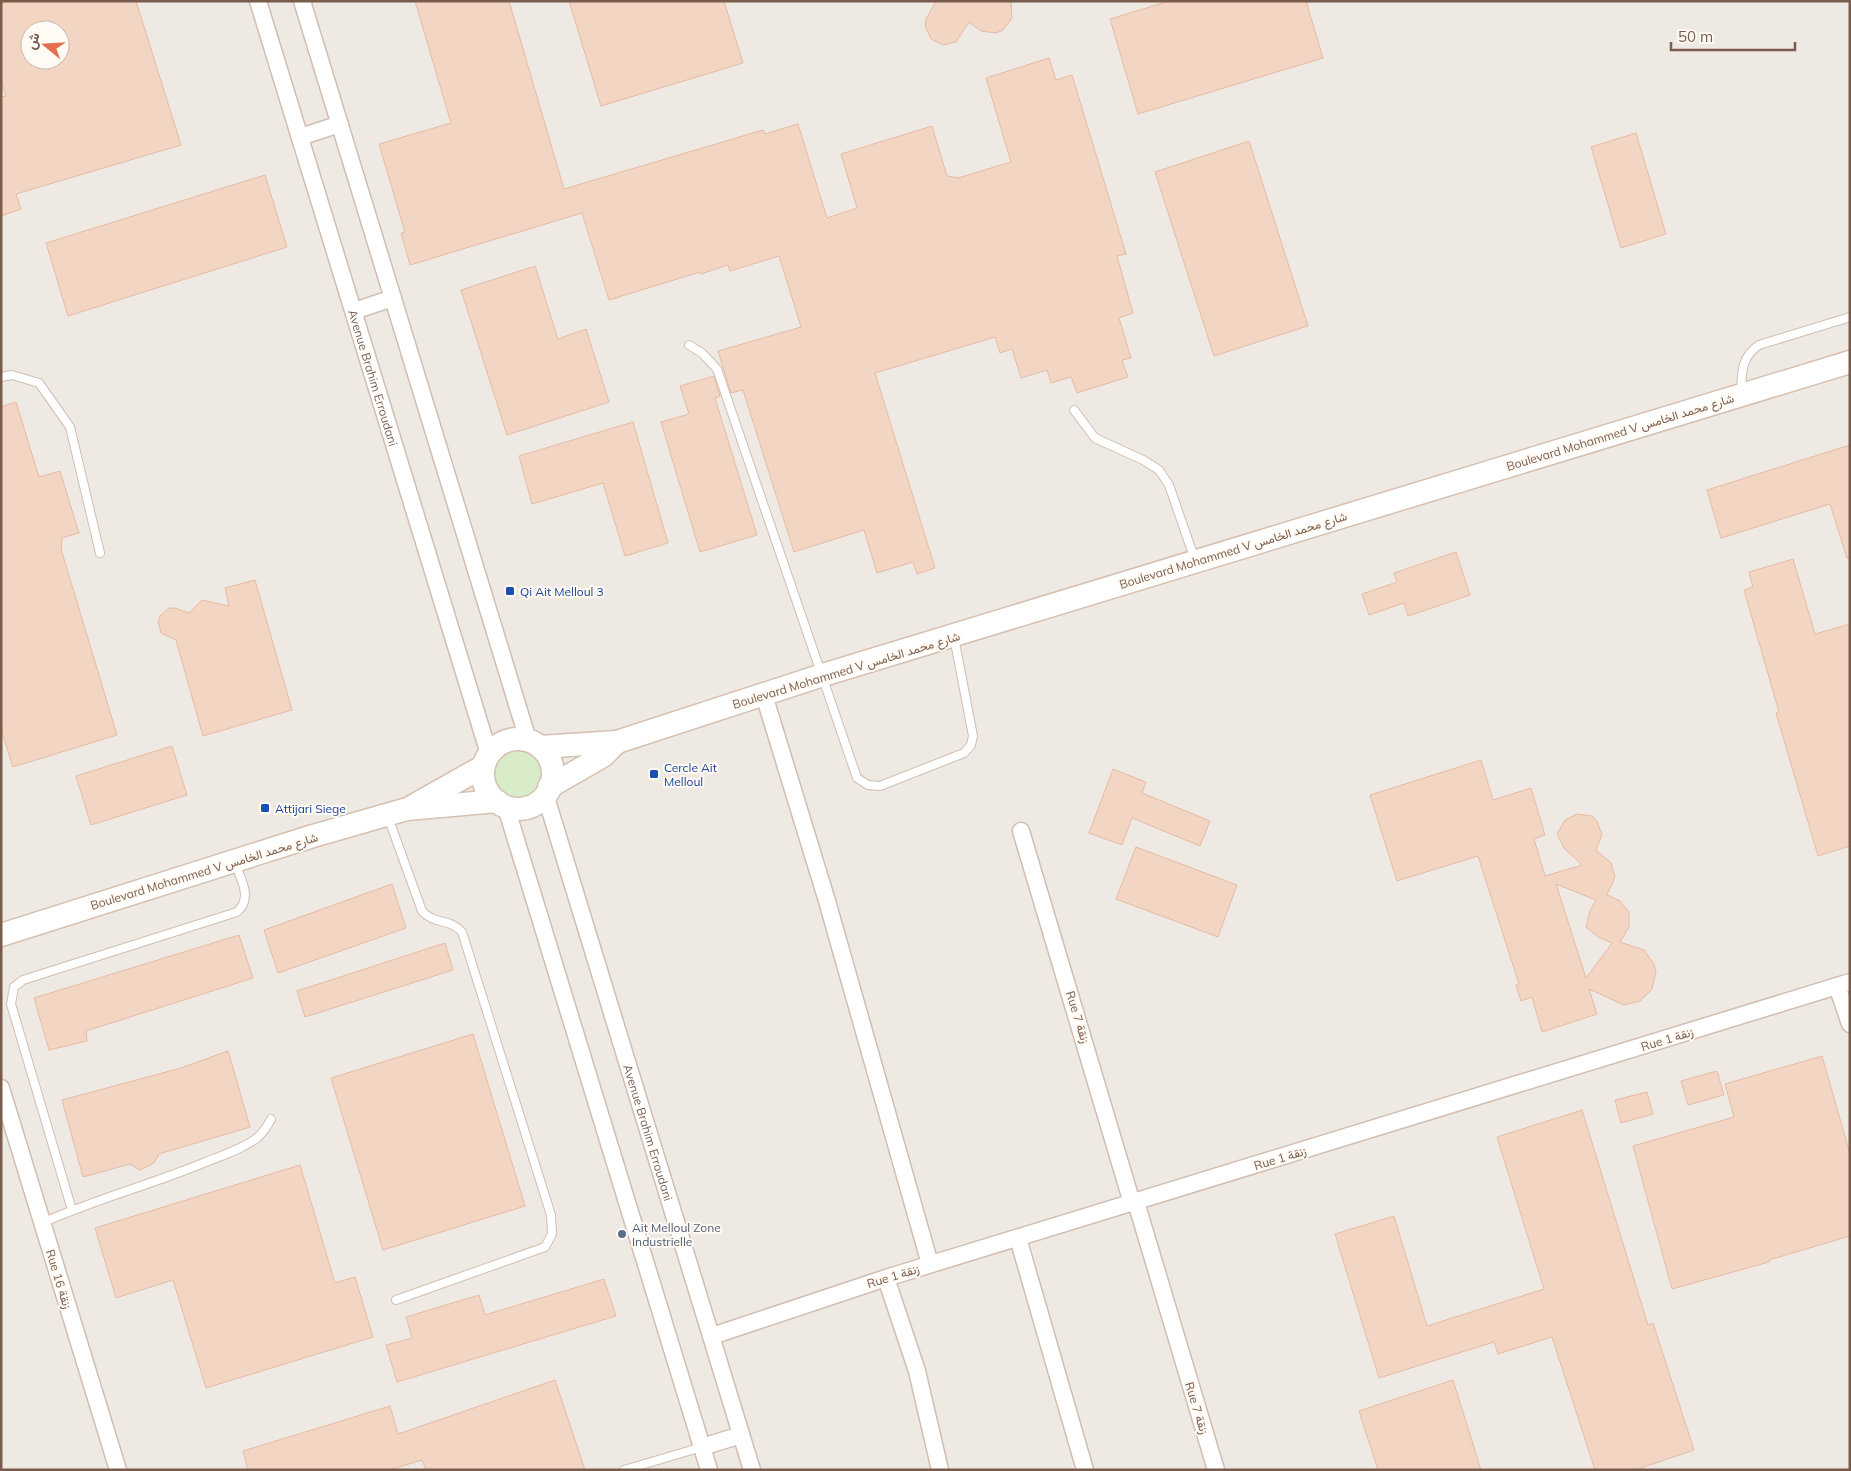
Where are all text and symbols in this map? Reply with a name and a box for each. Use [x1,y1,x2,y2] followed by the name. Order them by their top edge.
[20,20,70,70] north arrow
[1671,20,1795,52] scale bar
[1678,27,1713,46] text: 50 m
[21,30,44,52] text: ش
[346,308,402,448] street label: Avenue Brahim Erroudani
[1504,390,1736,476] street label: Boulevard Mohammed V شارع محمد الخامس
[1117,508,1349,594] street label: Boulevard Mohammed V شارع محمد الخامس
[520,584,604,599] place label: Qi Ait Melloul 3
[504,585,516,597] marker: Qi Ait Melloul 3
[730,628,962,714] street label: Boulevard Mohammed V شارع محمد الخامس
[664,760,717,789] place label: Cercle Ait Melloul
[648,768,660,780] marker: Cercle Ait Melloul
[275,801,346,816] place label: Attijari Siege
[259,802,271,814] marker: Attijari Siege
[88,829,320,915] street label: Boulevard Mohammed V شارع محمد الخامس
[1062,989,1093,1045] street label: Rue 7 زنقة
[1639,1024,1695,1055] street label: Rue 1 زنقة
[621,1062,677,1203] street label: Avenue Brahim Erroudani
[1252,1143,1308,1174] street label: Rue 1 زنقة
[632,1220,721,1249] place label: Ait Melloul Zone Industrielle
[616,1228,628,1240] marker: Ait Melloul Zone Industrielle
[42,1247,75,1311] street label: Rue 16 زنقة
[865,1261,921,1292] street label: Rue 1 زنقة
[1181,1380,1212,1436] street label: Rue 7 زنقة

